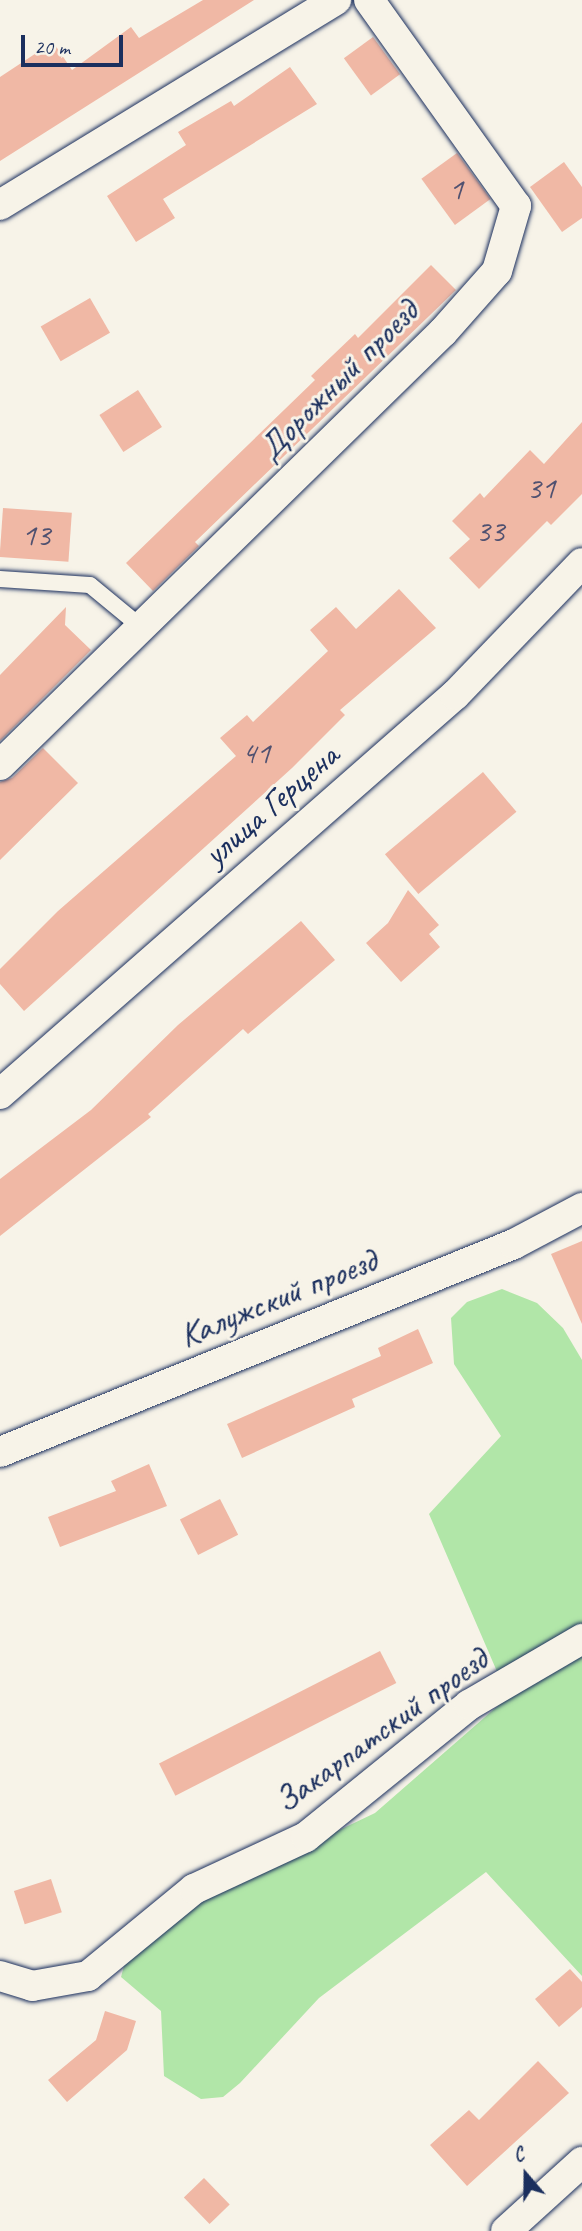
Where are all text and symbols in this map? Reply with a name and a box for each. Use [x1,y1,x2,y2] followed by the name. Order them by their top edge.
[24,21,126,65] scale bar
[34,34,70,60] text: 20 m
[449,170,463,208] house number: 1
[249,291,427,469] street label: Дорожный проезд
[527,469,555,507] house number: 31
[476,512,504,550] house number: 33
[22,516,50,554] house number: 13
[242,734,270,772] house number: 41
[195,735,347,875] street label: улица Герцена
[173,1239,383,1357] street label: Калужский проезд
[266,1638,496,1822] street label: Закарпатский проезд
[491,2140,561,2210] north arrow
[510,2142,527,2168] text: С

